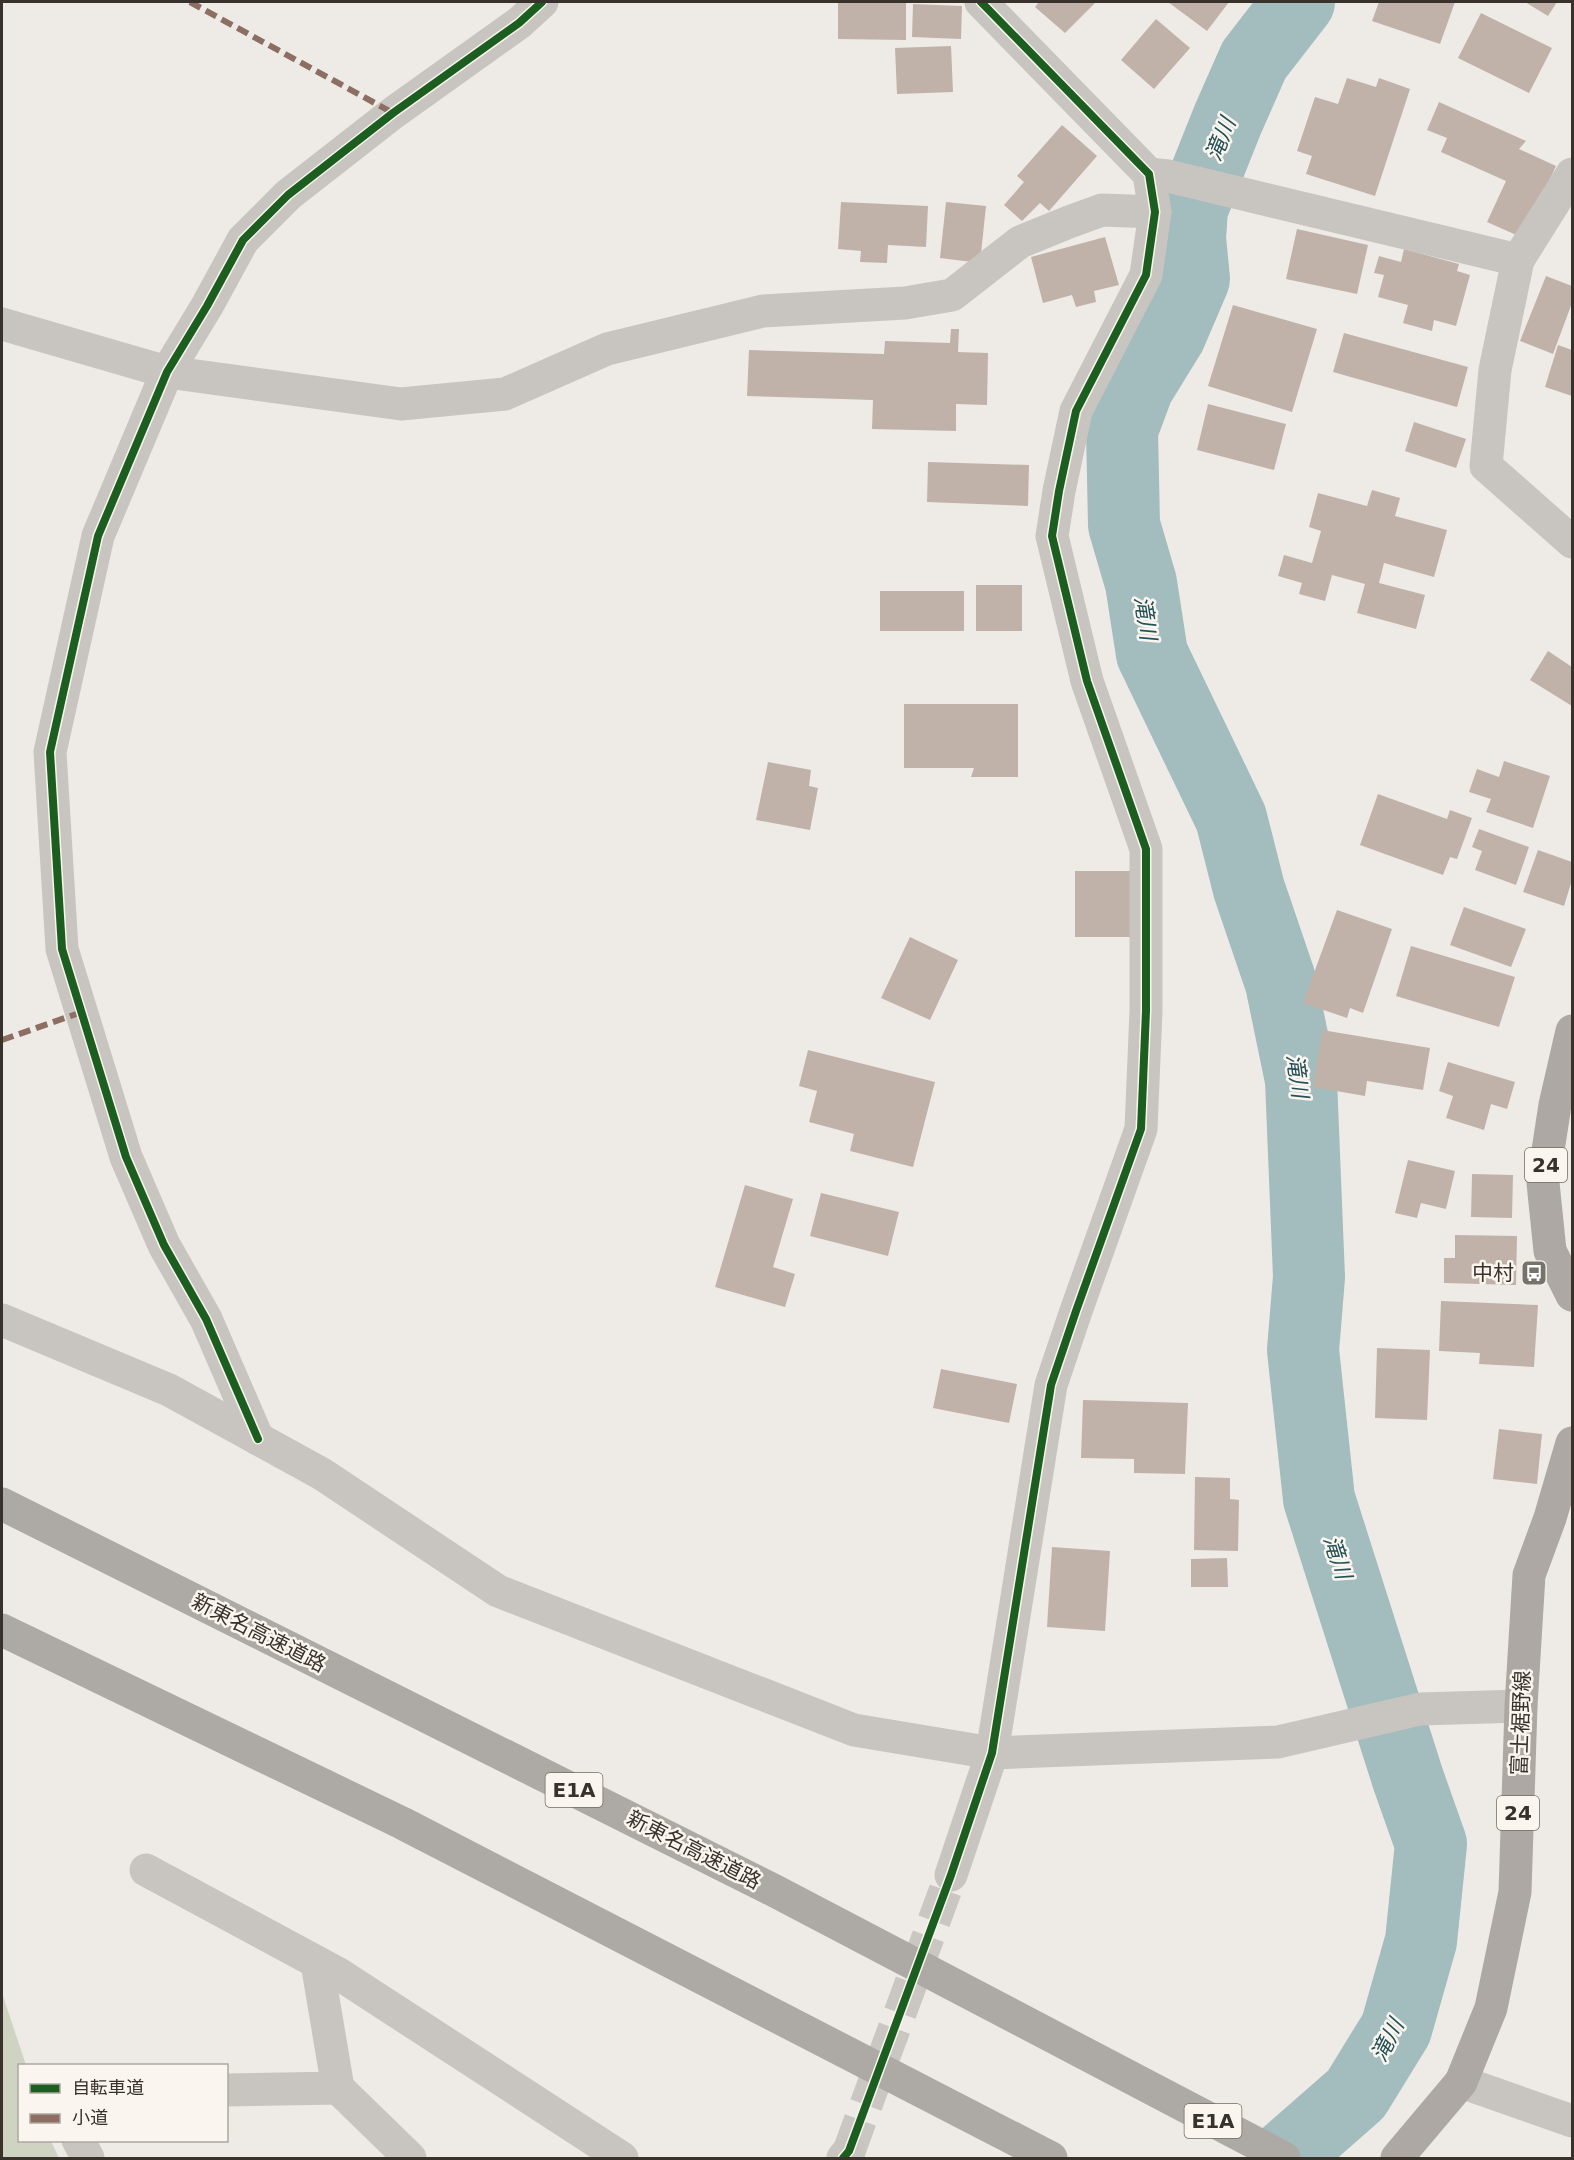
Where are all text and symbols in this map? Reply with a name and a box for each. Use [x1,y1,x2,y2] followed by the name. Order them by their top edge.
[1201,112,1241,164] water label: 滝川
[1130,594,1162,644] water label: 滝川
[1282,1053,1313,1102] water label: 滝川
[1525,1148,1567,1182] road number: 24
[1519,1258,1549,1288] bus stop icon: 中村
[1472,1261,1514,1285] place label: 中村
[1319,1532,1357,1584] water label: 滝川
[188,1589,330,1677] street label: 新東名高速道路
[1507,1670,1535,1776] street label: 富士裾野線
[546,1773,602,1807] road number: E1A
[1497,1796,1539,1830] road number: 24
[623,1806,765,1894] street label: 新東名高速道路
[1366,2013,1409,2066] water label: 滝川
[18,2064,228,2142] legend
[72,2077,144,2098] text: 自転車道
[1184,2104,1242,2138] road number: E1A
[72,2107,108,2128] text: 小道

